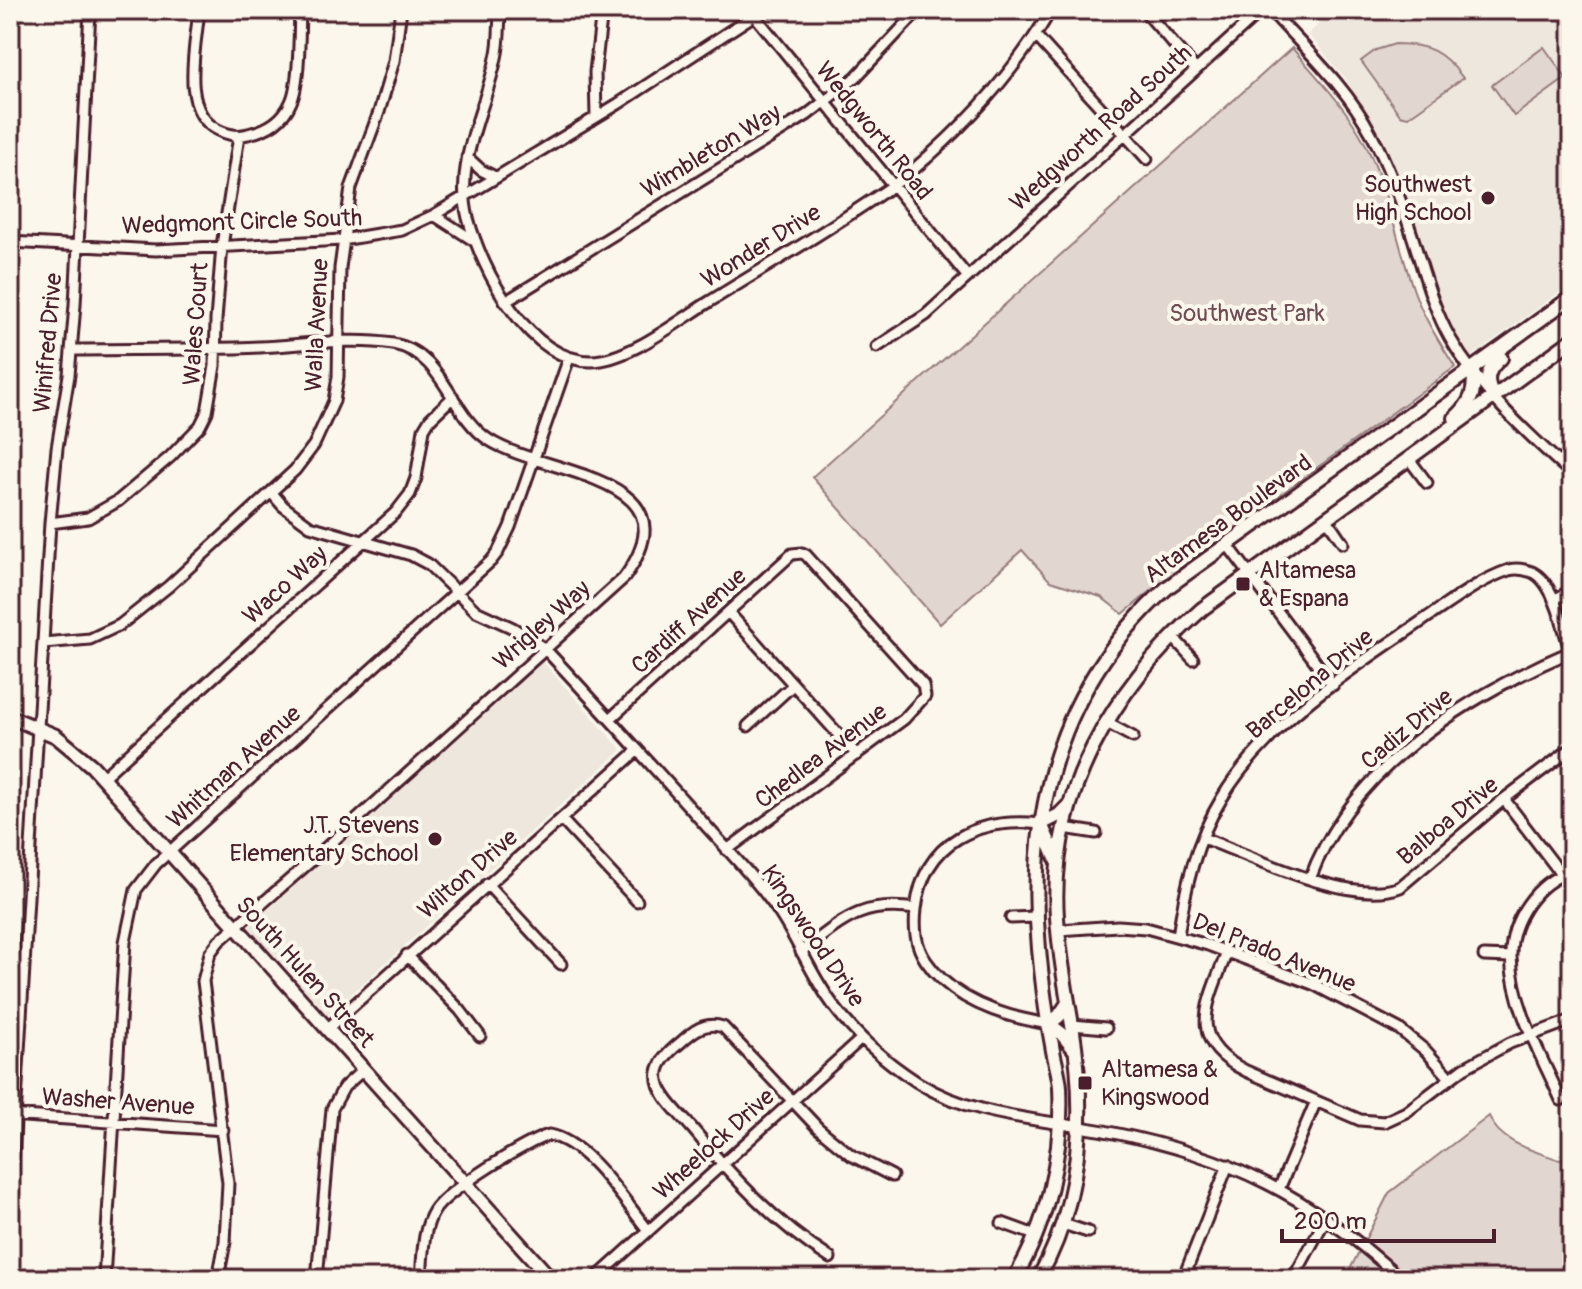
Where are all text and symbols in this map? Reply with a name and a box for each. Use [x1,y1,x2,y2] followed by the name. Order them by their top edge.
[1004,39,1198,217] street label: Wedgworth Road South
[809,56,939,206] street label: Wedgworth Road
[636,98,786,204] street label: Wimbleton Way
[1355,170,1472,227] place label: Southwest High School
[1479,189,1497,207] marker: Southwest High School
[696,198,826,294] street label: Wonder Drive
[121,203,363,241] street label: Wedgmont Circle South
[299,258,335,392] street label: Walla Avenue
[177,261,215,386] street label: Wales Court
[27,272,69,414] street label: Winifred Drive
[1169,299,1325,328] park label: Southwest Park
[1138,448,1318,590] street label: Altamesa Boulevard
[237,539,333,631] street label: Waco Way
[1259,556,1356,613] place label: Altamesa & Espana
[626,562,753,680] street label: Cardiff Avenue
[488,574,596,676] street label: Wrigley Way
[1234,575,1252,593] marker: Altamesa & Espana
[1241,622,1380,746] street label: Barcelona Drive
[1355,682,1459,776] street label: Cadiz Drive
[749,697,893,815] street label: Chedlea Avenue
[161,699,307,835] street label: Whitman Avenue
[1392,770,1504,872] street label: Balboa Drive
[229,811,419,868] place label: J.T. Stevens Elementary School
[412,823,524,925] street label: Wilton Drive
[426,830,444,848] marker: J.T. Stevens Elementary School
[755,859,871,1013] street label: Kingswood Drive
[230,890,381,1054] street label: South Hulen Street
[1188,907,1360,999] street label: Del Prado Avenue
[1101,1055,1218,1112] place label: Altamesa & Kingswood
[1076,1074,1094,1092] marker: Altamesa & Kingswood
[41,1082,196,1122] street label: Washer Avenue
[648,1082,781,1206] street label: Wheelock Drive
[1282,1193,1494,1243] scale bar
[1294,1207,1367,1236] text: 200 m

